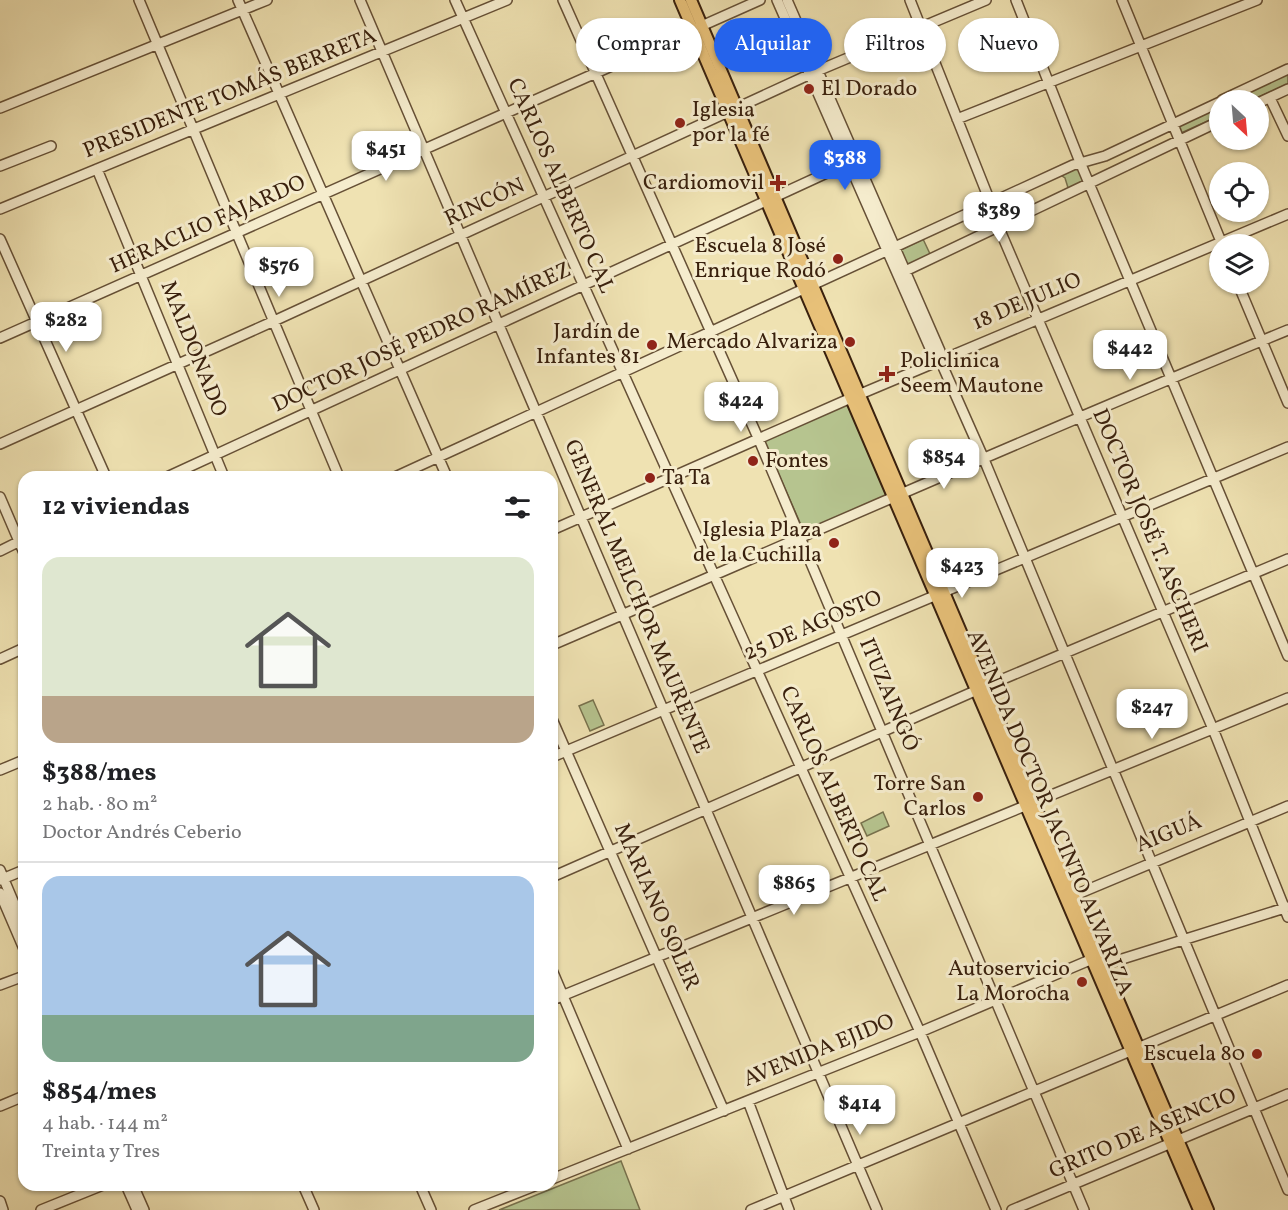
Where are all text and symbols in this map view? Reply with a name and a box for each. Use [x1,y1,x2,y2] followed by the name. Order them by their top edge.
[576,18,702,72] chip: Comprar
[714,18,832,72] chip: Alquilar
[844,18,946,72] chip: Filtros
[958,18,1059,72] chip: Nuevo
[79,21,381,167] street label: PRESIDENTE TOMÁS BERRETA
[499,73,621,299] street label: CARLOS ALBERTO CAL
[821,74,917,105] place label: El Dorado
[802,82,816,96] marker: El Dorado
[1209,90,1269,150] north arrow
[1209,90,1269,294] map controls
[692,95,770,151] place label: Iglesia por la fé
[673,116,687,130] marker: Iglesia por la fé
[350,131,422,182] pin: $451
[366,136,406,164] text: $451
[809,140,881,191] pin: $388
[823,145,867,173] text: $388
[1209,162,1269,222] button: locate
[105,168,311,282] street label: HERACLIO FAJARDO
[643,168,764,199] place label: Cardiomovil
[440,171,530,235] street label: RINCÓN
[769,174,787,192] marker: Cardiomovil
[963,192,1035,243] pin: $389
[977,197,1021,225] text: $389
[694,231,826,287] place label: Escuela 8 José Enrique Rodó
[1209,234,1269,294] button: layers
[243,247,315,298] pin: $576
[258,252,300,280] text: $576
[831,252,845,266] marker: Escuela 8 José Enrique Rodó
[268,255,576,421] street label: DOCTOR JOSÉ PEDRO RAMÍREZ
[968,265,1086,339] street label: 18 DE JULIO
[152,276,234,422] street label: MALDONADO
[30,302,102,353] pin: $282
[45,307,87,335] text: $282
[536,317,640,373] place label: Jardín de Infantes 81
[667,327,838,358] place label: Mercado Alvariza
[1094,330,1166,381] pin: $442
[843,335,857,349] marker: Mercado Alvariza
[1107,335,1153,363] text: $442
[645,338,659,352] marker: Jardín de Infantes 81
[900,346,1044,402] place label: Policlinica Seem Mautone
[878,365,896,383] marker: Policlinica Seem Mautone
[705,382,777,433] pin: $424
[718,387,764,415] text: $424
[1083,404,1215,658] street label: DOCTOR JOSÉ T. ASCHERI
[556,435,716,759] street label: GENERAL MELCHOR MAURENTE
[908,439,980,490] pin: $854
[922,444,966,472] text: $854
[765,446,828,477] place label: Fontes
[746,454,760,468] marker: Fontes
[662,463,711,494] place label: Ta Ta
[643,471,657,485] marker: Ta Ta
[42,489,190,525] text: 12 viviendas
[501,491,534,524] icon: filters
[693,515,822,571] place label: Iglesia Plaza de la Cuchilla
[827,536,841,550] marker: Iglesia Plaza de la Cuchilla
[926,548,998,599] pin: $423
[940,553,984,581] text: $423
[739,583,887,669] street label: 25 DE AGOSTO
[234,596,342,704] icon: home
[958,625,1140,1001] street label: AVENIDA DOCTOR JACINTO ALVARIZA
[850,633,926,757] street label: ITUZAINGÓ
[772,681,894,907] street label: CARLOS ALBERTO CAL
[1116,689,1188,740] pin: $247
[1131,694,1173,722] text: $247
[42,755,157,791] text: $388/mes
[873,769,966,825] place label: Torre San Carlos
[971,790,985,804] marker: Torre San Carlos
[42,791,157,819] text: 2 hab. · 80 m²
[1131,807,1207,861] street label: AIGUÁ
[42,819,242,847] text: Doctor Andrés Ceberio
[605,819,707,995] street label: MARIANO SOLER
[758,865,830,916] pin: $865
[773,870,815,898] text: $865
[234,915,342,1023] icon: home
[948,954,1070,1010] place label: Autoservicio La Morocha
[1075,975,1089,989] marker: Autoservicio La Morocha
[739,1007,899,1095] street label: AVENIDA EJIDO
[1143,1039,1245,1070] place label: Escuela 80
[1250,1047,1264,1061] marker: Escuela 80
[42,1074,157,1110] text: $854/mes
[1045,1081,1241,1187] street label: GRITO DE ASENCIO
[824,1085,896,1136] pin: $414
[838,1090,882,1118] text: $414
[42,1110,168,1138] text: 4 hab. · 144 m²
[42,1138,160,1166] text: Treinta y Tres

